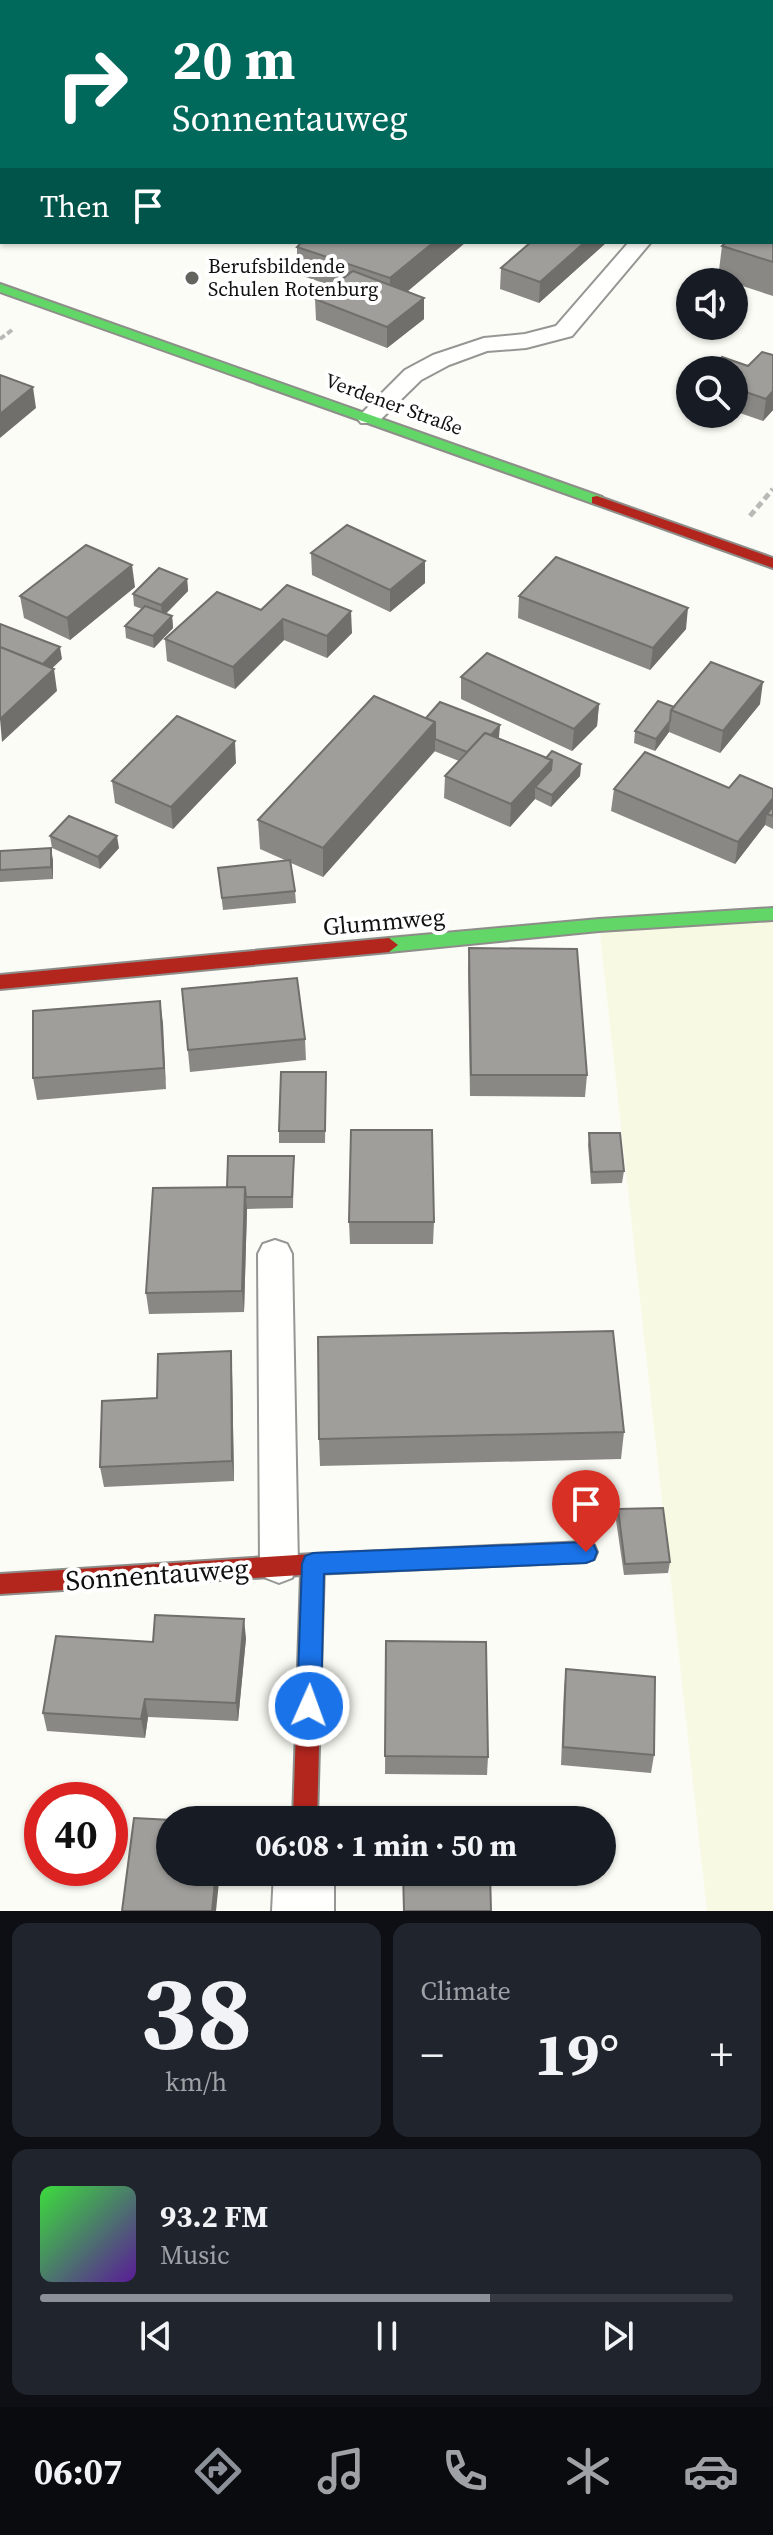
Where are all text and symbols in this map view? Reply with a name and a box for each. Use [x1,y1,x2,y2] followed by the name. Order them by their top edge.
[172,21,295,98] text: 20 m
[40,32,144,136] icon: right
[172,94,408,143] text: Sonnentauweg
[126,184,170,228] icon: arrive
[40,186,110,227] text: Then
[208,252,378,303] place label: Berufsbildende Schulen Rotenburg
[676,268,748,428] map controls
[676,268,748,340] button: sound
[183,269,201,287] marker: Berufsbildende Schulen Rotenburg
[676,356,748,428] button: search
[321,366,467,442] street label: Verdener Straße
[322,900,446,943] street label: Glummweg
[552,1470,620,1552] pin
[564,1482,608,1526] icon: arrive
[64,1549,250,1599] street label: Sonnentauweg
[267,1664,351,1748] position arrow
[24,1782,128,1886] speed limit sign: 40
[255,1825,517,1866] text: 06:08 · 1 min · 50 m
[140,1940,253,2083] text: 38
[421,1973,511,2009] text: Climate
[534,2013,619,2095] text: 19°
[421,2024,444,2085] text: −
[710,2024,733,2085] text: +
[165,2064,227,2100] text: km/h
[160,2196,268,2237] text: 93.2 FM
[160,2237,230,2273] text: Music
[134,2314,178,2358] icon: previous
[365,2314,409,2358] icon: pause
[596,2314,640,2358] icon: next
[190,2443,246,2499] icon: directions
[313,2443,369,2499] icon: music
[437,2443,493,2499] icon: phone
[560,2443,616,2499] icon: climate
[683,2443,739,2499] icon: car
[34,2447,123,2496] text: 06:07

